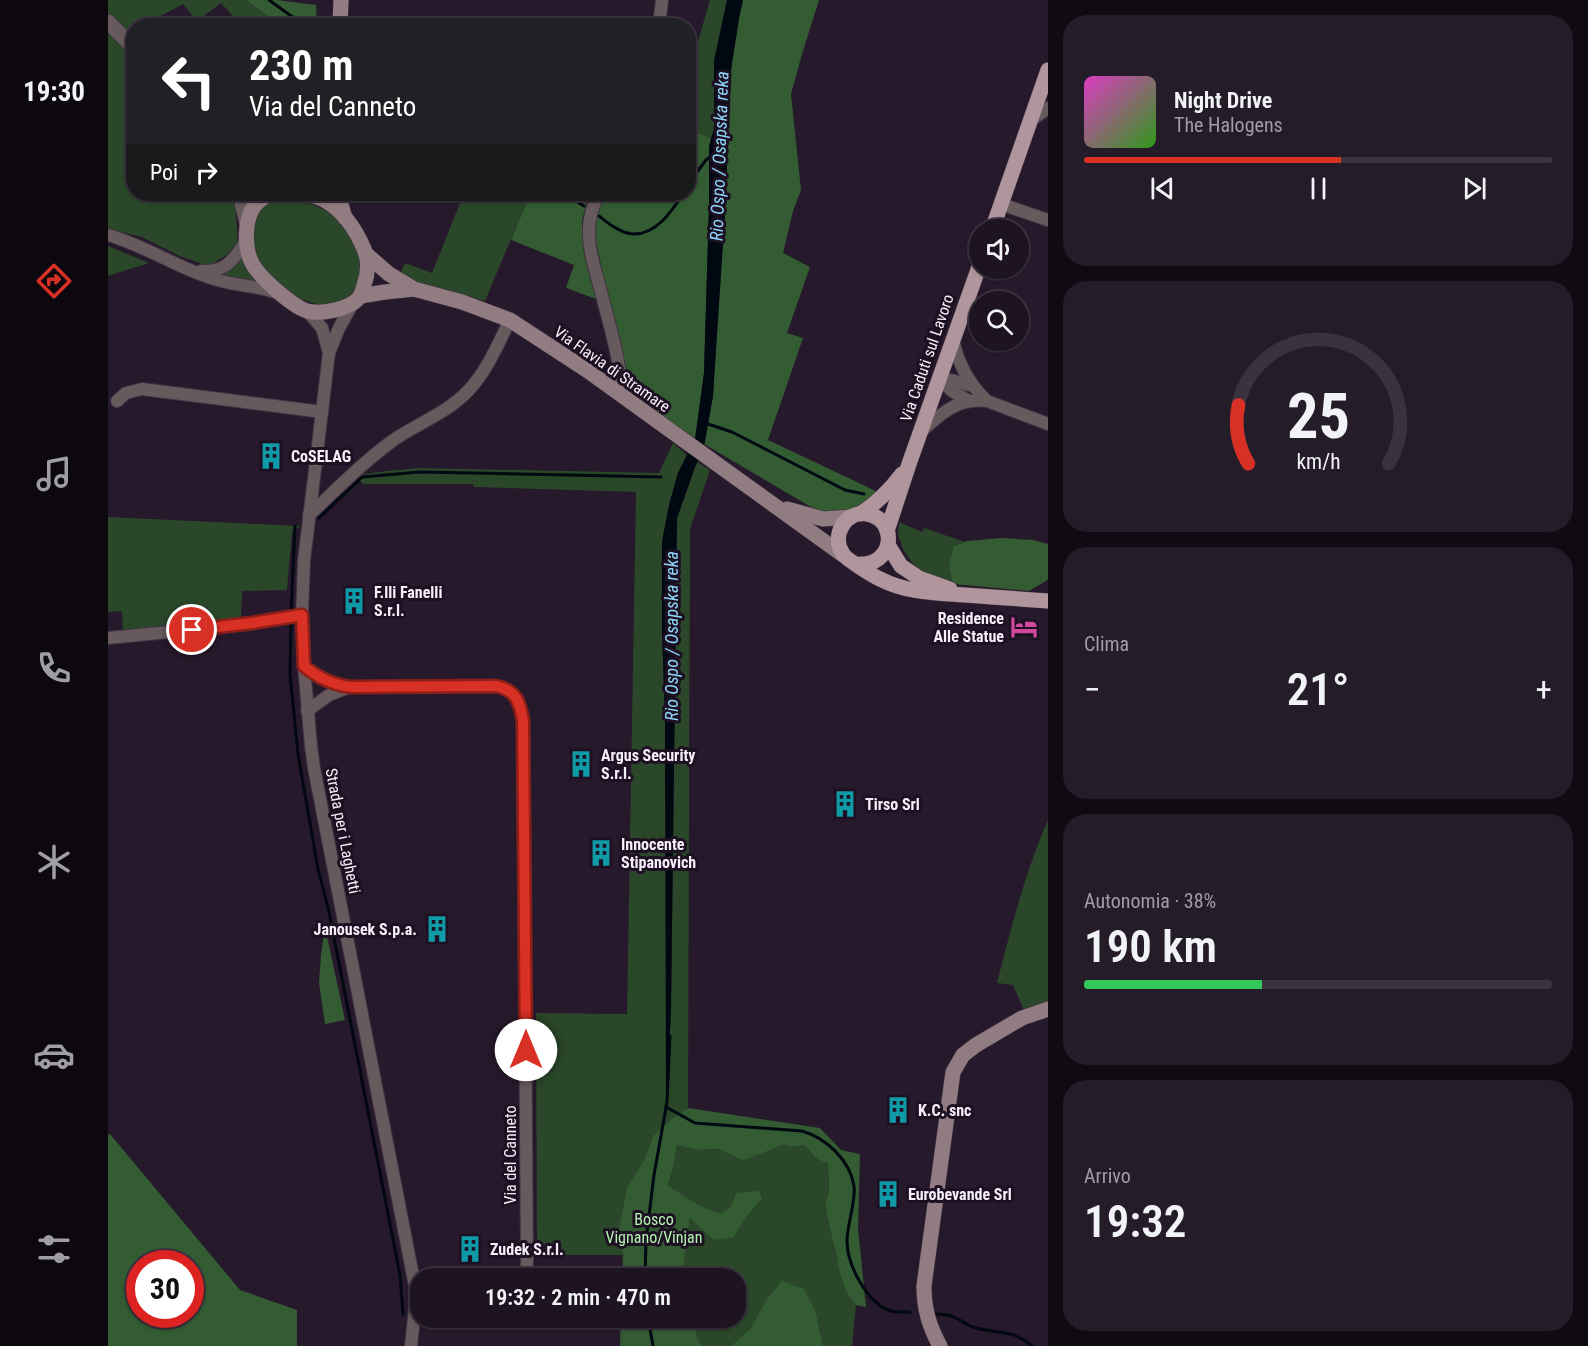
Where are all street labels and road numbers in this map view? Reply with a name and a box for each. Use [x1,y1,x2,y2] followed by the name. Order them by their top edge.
[896,292,958,424] street label: Via Caduti sul Lavoro
[550,322,674,416] street label: Via Flavia di Stramare
[322,767,364,895] street label: Strada per i Laghetti
[501,1105,520,1205] street label: Via del Canneto

